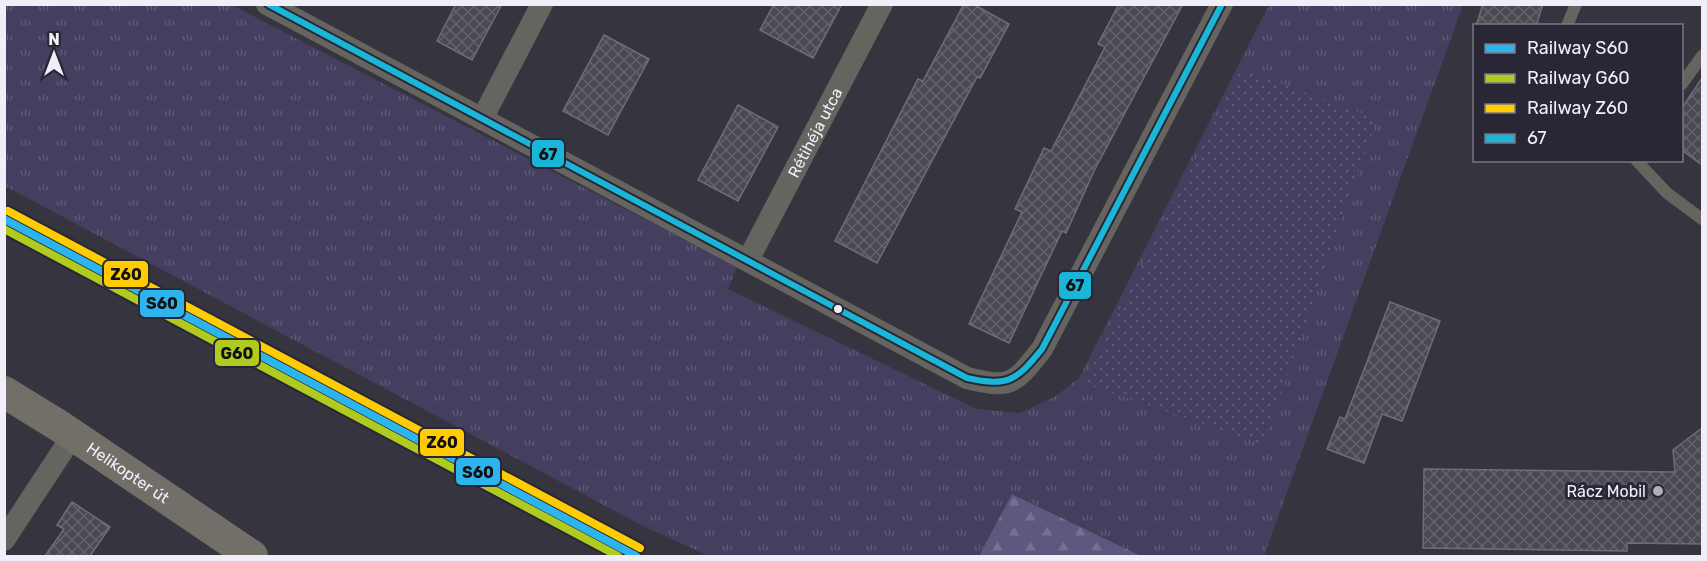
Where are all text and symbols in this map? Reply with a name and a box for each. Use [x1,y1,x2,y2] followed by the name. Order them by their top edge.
[24,24,84,84] north arrow
[1473,24,1683,162] legend
[48,30,60,49] text: N
[1527,37,1629,59] text: Railway S60
[1527,67,1630,89] text: Railway G60
[784,85,847,181] street label: Rétihéja utca
[1527,97,1628,119] text: Railway Z60
[1527,127,1547,149] text: 67
[531,139,565,168] line badge: 67
[538,145,558,164] text: 67
[103,260,149,288] line badge: Z60
[110,265,142,284] text: Z60
[1058,271,1092,300] line badge: 67
[1065,276,1085,295] text: 67
[139,289,185,318] line badge: S60
[146,294,178,313] text: S60
[832,303,844,315] unlabelled marker
[214,339,260,367] line badge: G60
[221,344,254,363] text: G60
[419,428,465,457] line badge: Z60
[426,433,458,452] text: Z60
[83,438,173,507] street label: Helikopter út
[455,457,501,486] line badge: S60
[462,463,494,482] text: S60
[1567,482,1646,501] place label: Rácz Mobil
[1651,484,1665,498] marker: Rácz Mobil

